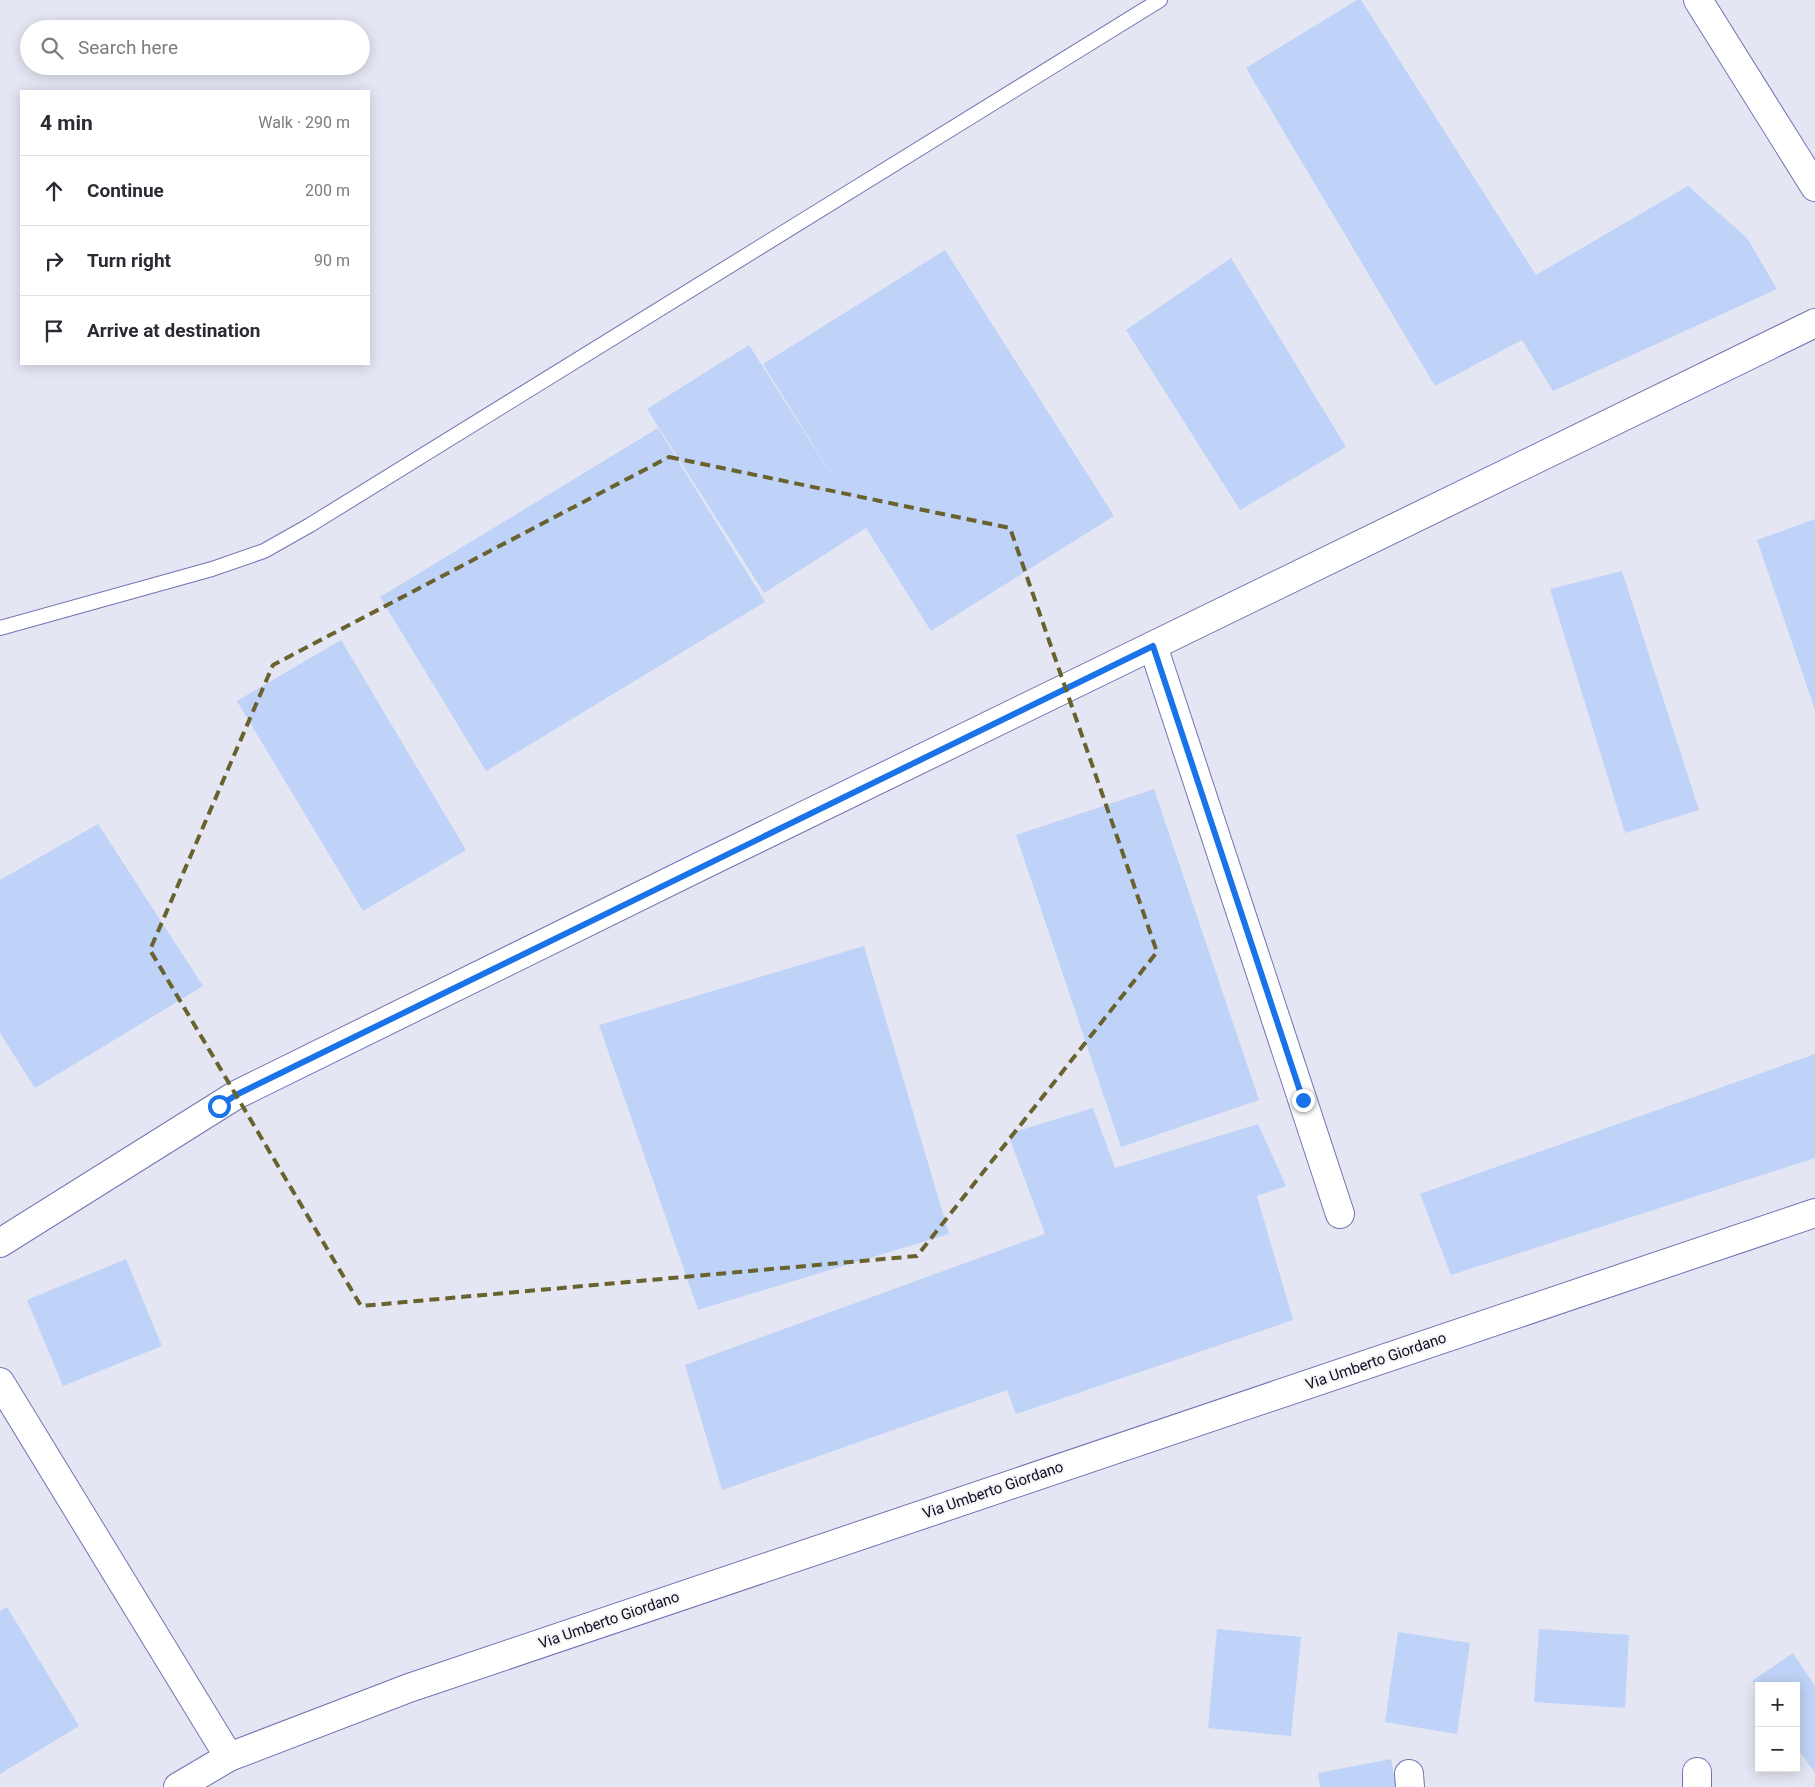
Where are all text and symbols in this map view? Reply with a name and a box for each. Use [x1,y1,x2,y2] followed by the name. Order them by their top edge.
[20,20,370,75] search box
[38,34,66,62] icon: search
[78,36,178,59] text: Search here
[40,111,93,135] text: 4 min
[258,113,350,132] text: Walk · 290 m
[40,177,68,205] icon: ahead
[87,179,164,202] text: Continue
[305,181,350,200] text: 200 m
[40,247,68,275] icon: right
[87,249,171,272] text: Turn right
[314,251,350,270] text: 90 m
[40,317,68,345] icon: arrive
[87,319,260,342] text: Arrive at destination
[1292,1089,1315,1112] route end
[208,1095,231,1118] route start
[1303,1328,1449,1394] street label: Via Umberto Giordano
[920,1457,1066,1523] street label: Via Umberto Giordano
[536,1587,682,1653] street label: Via Umberto Giordano
[1755,1682,1800,1772] map controls
[1755,1682,1800,1727] button: +
[1755,1727,1800,1772] button: −

